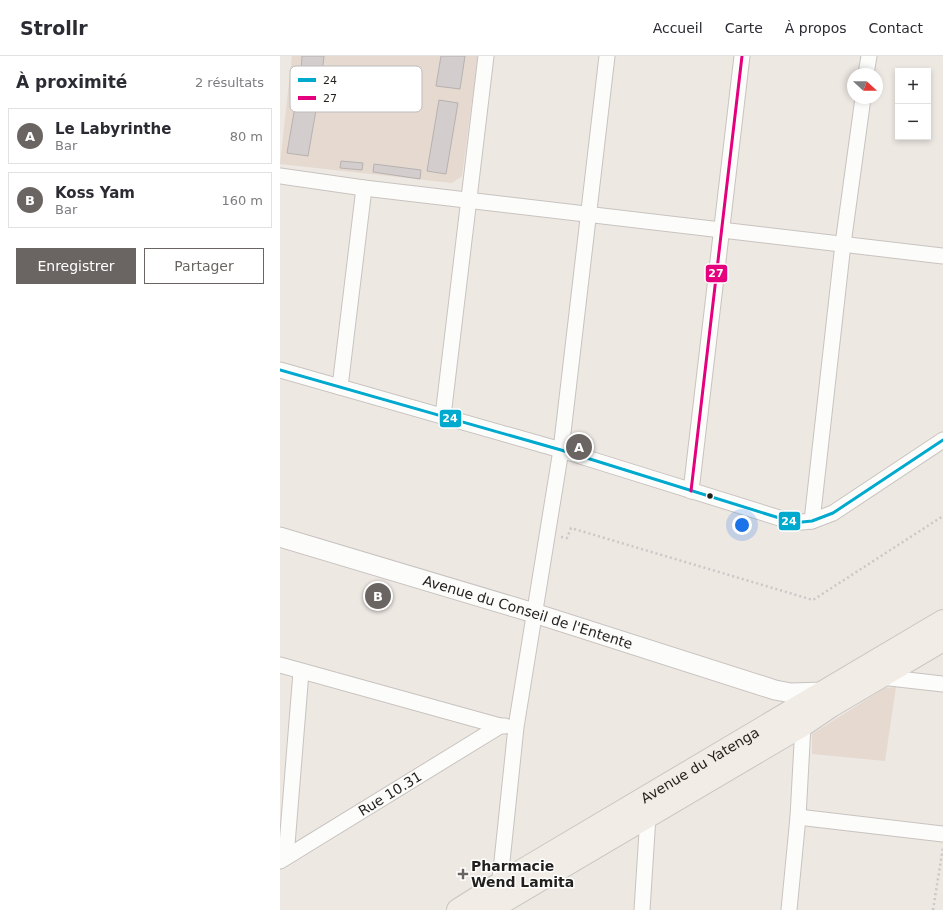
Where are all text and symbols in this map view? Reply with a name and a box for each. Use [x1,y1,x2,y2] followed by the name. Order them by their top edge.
[20,17,88,39] text: Strollr
[653,20,703,36] text: Accueil
[725,20,763,36] text: Carte
[785,20,847,36] text: À propos
[869,20,923,36] text: Contact
[290,66,422,112] legend
[847,68,883,104] north arrow
[895,68,931,140] map controls
[895,68,931,104] button: +
[16,72,127,92] text: À proximité
[323,74,337,87] text: 24
[195,75,264,90] text: 2 résultats
[323,92,337,105] text: 27
[895,104,931,140] button: −
[55,120,171,138] text: Le Labyrinthe
[25,129,35,144] text: A
[230,129,263,144] text: 80 m
[55,138,77,153] text: Bar
[55,184,135,202] text: Koss Yam
[25,193,35,208] text: B
[221,193,263,208] text: 160 m
[55,202,77,217] text: Bar
[16,248,136,284] button: Enregistrer
[144,248,264,284] button: Partager
[705,264,728,283] line badge: 27
[708,267,724,280] text: 27
[439,409,462,428] line badge: 24
[442,412,458,425] text: 24
[566,432,592,462] pin: A
[705,491,715,501] unlabelled marker
[778,511,801,531] line badge: 24
[732,515,752,535] your location
[781,515,797,528] text: 24
[421,572,635,652] street label: Avenue du Conseil de l'Entente
[365,581,391,611] pin: B
[638,724,762,806] street label: Avenue du Yatenga
[355,768,424,819] street label: Rue 10.31
[471,858,574,890] place label: Pharmacie Wend Lamita
[458,869,468,879] marker: Pharmacie Wend Lamita

